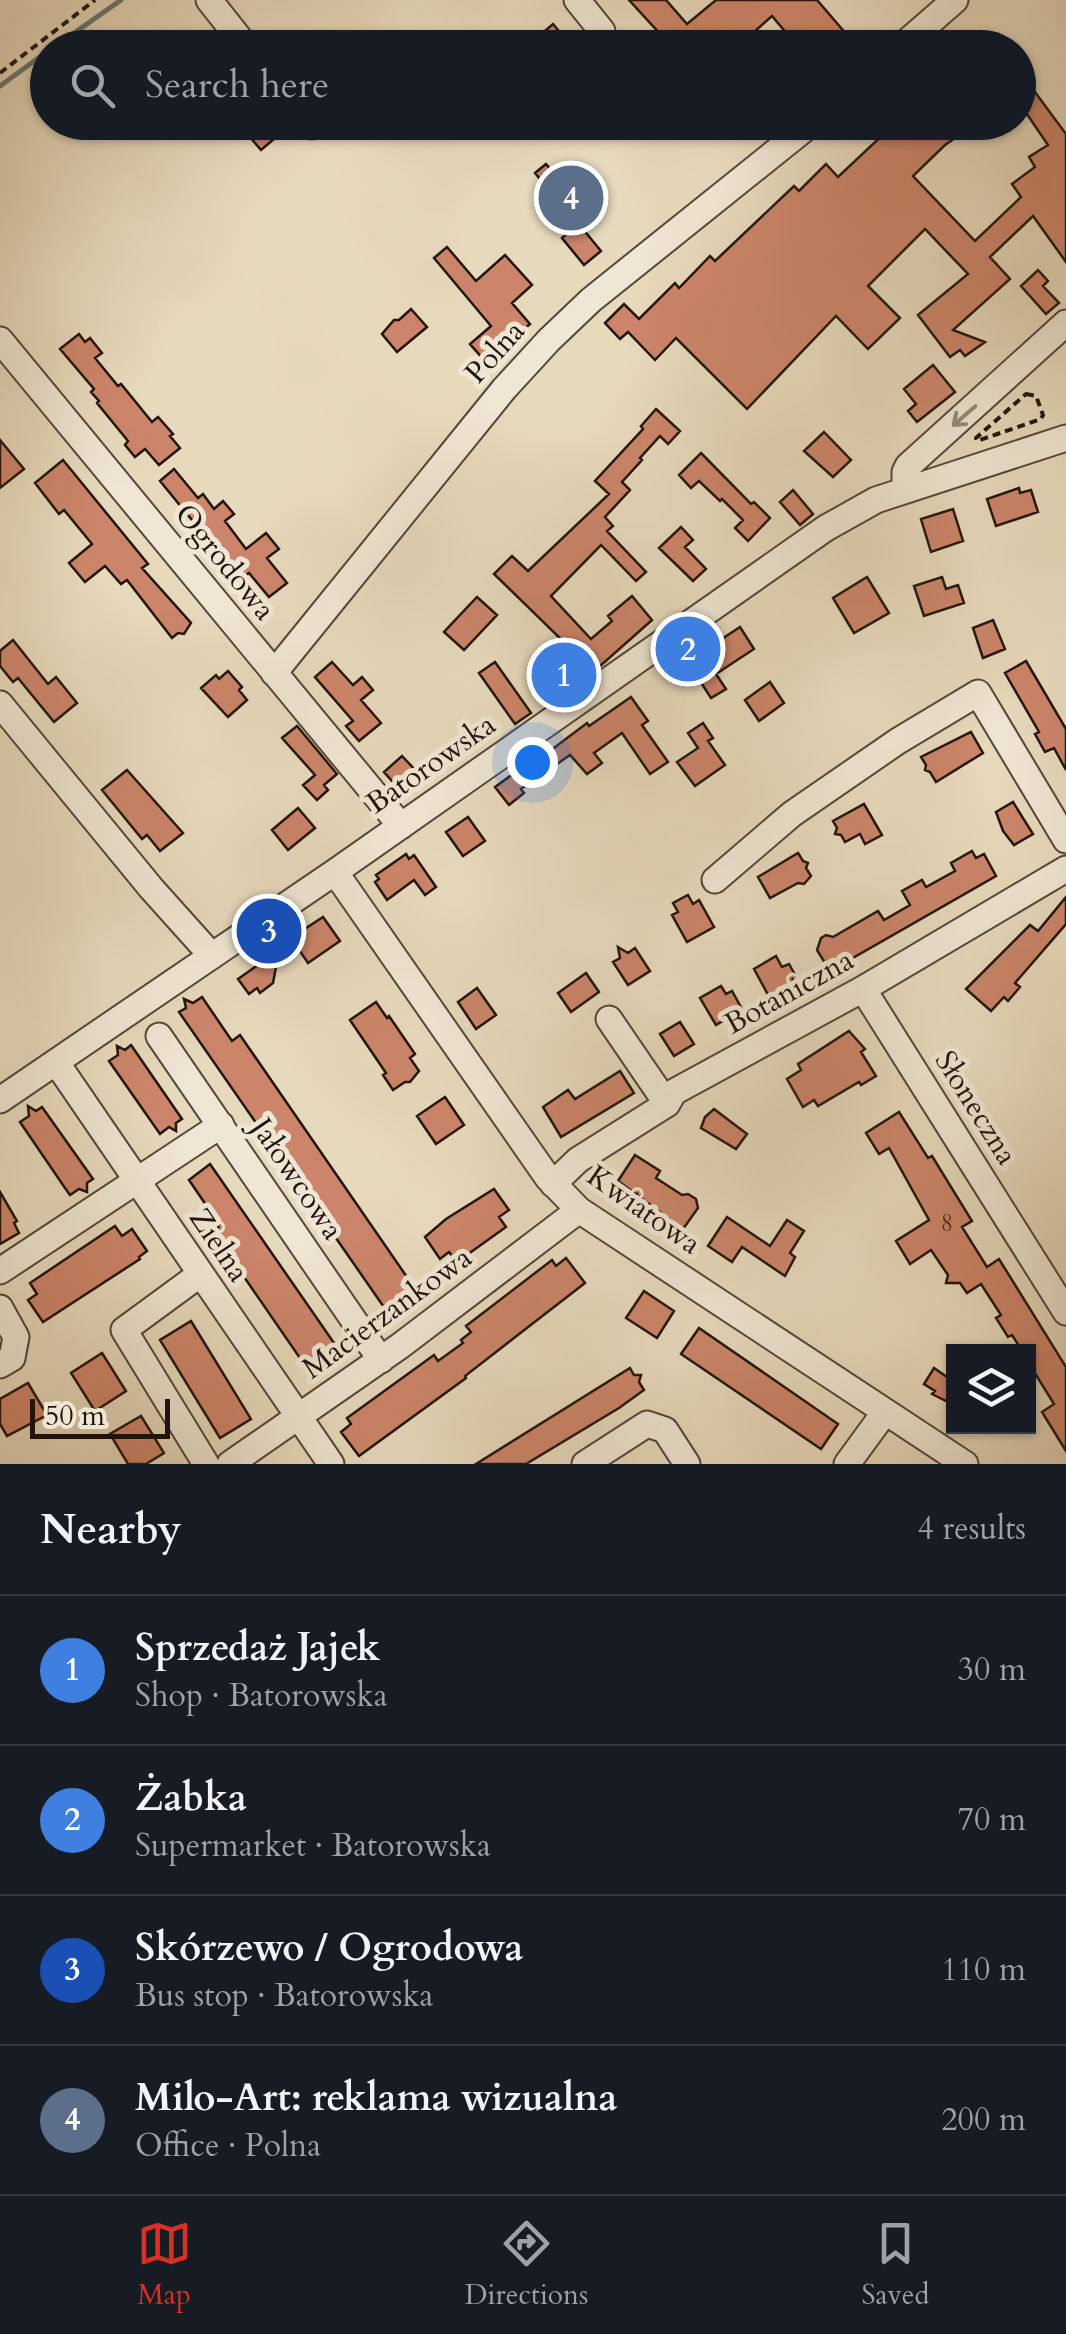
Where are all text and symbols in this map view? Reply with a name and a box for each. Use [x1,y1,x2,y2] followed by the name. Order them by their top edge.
[30,30,1036,140] search box
[65,58,120,113] icon: search
[145,59,329,111] text: Search here
[538,160,604,236] pin: 4
[456,312,534,392] street label: Polna
[952,405,977,428] one-way arrow
[165,495,285,629] street label: Ogrodowa
[656,612,720,686] pin: 2
[532,638,596,712] pin: 1
[358,704,504,824] street label: Batorowska
[507,737,558,788] your location
[236,894,302,968] pin: 3
[717,940,861,1044] street label: Botaniczna
[925,1043,1027,1173] street label: Słoneczna
[239,1107,353,1248] street label: Jałowcowa
[579,1156,709,1264] street label: Kwiatowa
[179,1200,259,1290] street label: Zielna
[941,1206,953,1240] house number: 8
[294,1237,480,1389] street label: Macierzankowa
[946,1344,1036,1434] map controls
[946,1344,1036,1434] button: layers
[30,1394,170,1438] scale bar
[45,1397,105,1435] text: 50 m
[40,1501,182,1558] text: Nearby
[918,1507,1026,1551] text: 4 results
[135,1622,380,1674] text: Sprzedaż Jajek
[64,1648,81,1692] text: 1
[958,1648,1026,1692] text: 30 m
[135,1674,388,1718] text: Shop · Batorowska
[135,1772,247,1824] text: Żabka
[64,1798,81,1842] text: 2
[958,1798,1026,1842] text: 70 m
[135,1824,491,1868] text: Supermarket · Batorowska
[135,1922,523,1974] text: Skórzewo / Ogrodowa
[64,1948,81,1992] text: 3
[941,1948,1026,1992] text: 110 m
[135,1974,433,2018] text: Bus stop · Batorowska
[135,2072,617,2124] text: Milo-Art: reklama wizualna
[64,2098,81,2142] text: 4
[941,2098,1026,2142] text: 200 m
[135,2124,321,2168] text: Office · Polna
[137,2216,192,2314] tab: Map
[465,2216,588,2314] tab: Directions
[861,2216,929,2314] tab: Saved

